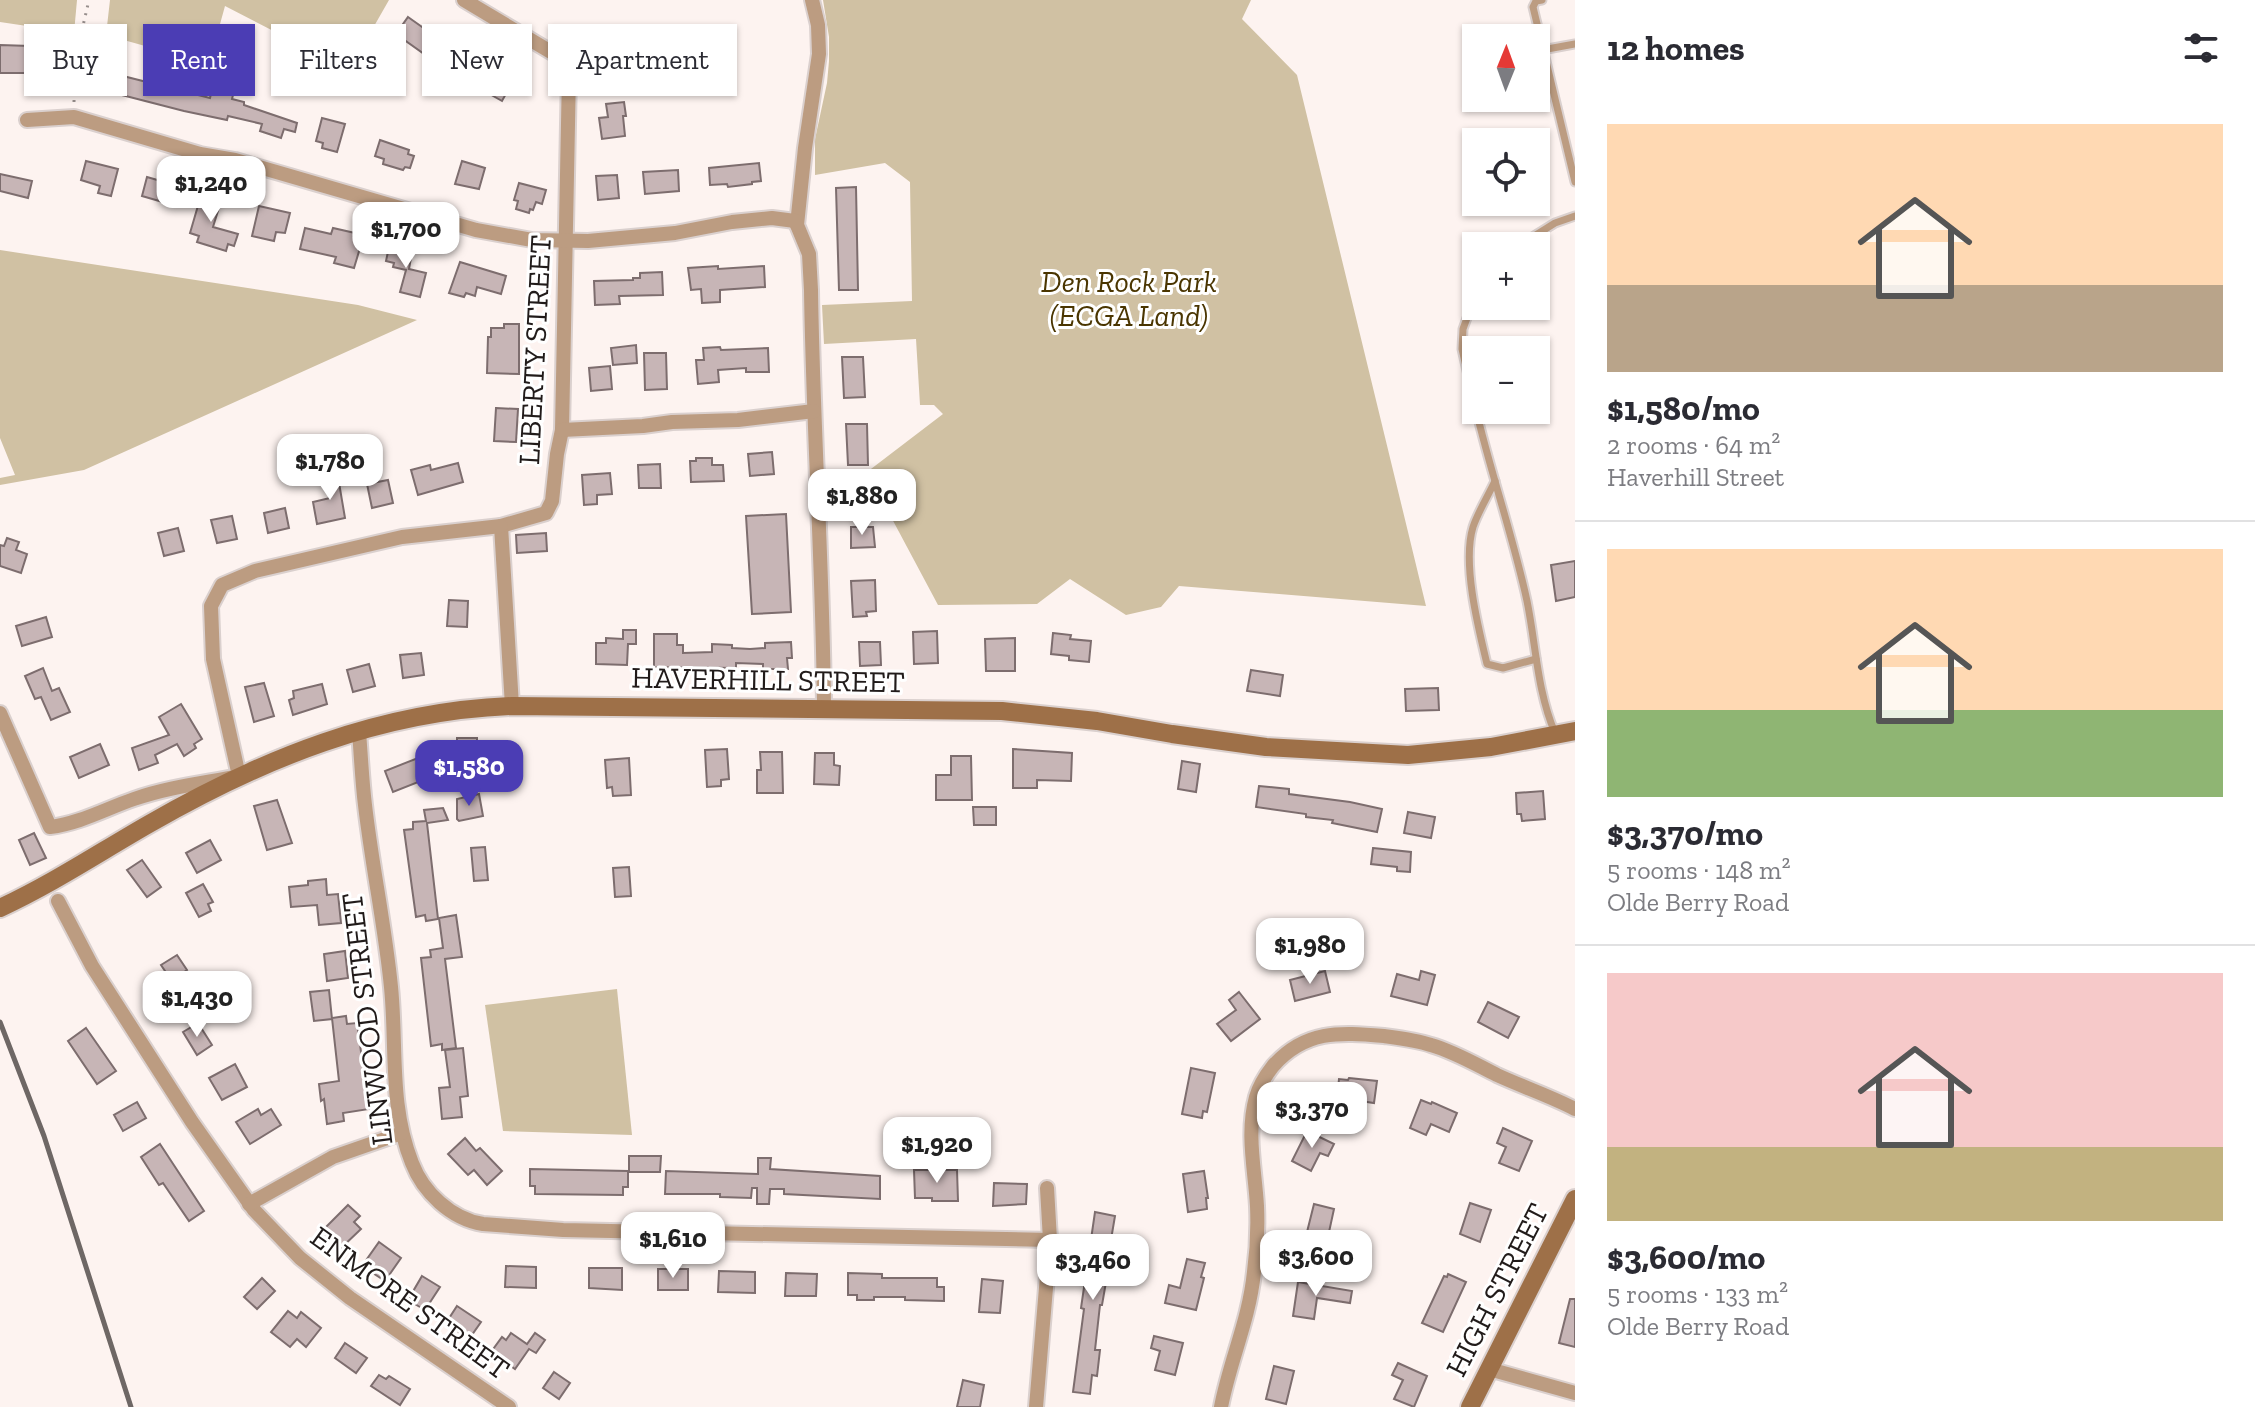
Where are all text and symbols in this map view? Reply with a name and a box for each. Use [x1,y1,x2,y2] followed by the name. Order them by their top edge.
[24,24,127,96] chip: Buy
[143,24,255,96] chip: Rent
[271,24,406,96] chip: Filters
[422,24,532,96] chip: New
[548,24,737,96] chip: Apartment
[1462,24,1550,112] north arrow
[1462,24,1550,424] map controls
[2179,26,2223,70] icon: filters
[1607,28,1745,69] text: 12 homes
[1462,128,1550,216] button: locate
[146,156,276,224] pin: $1,240
[175,166,247,198] text: $1,240
[1843,176,1987,320] icon: home
[341,202,471,270] pin: $1,700
[370,212,442,244] text: $1,700
[1462,232,1550,320] button: +
[511,234,559,466] street label: LIBERTY STREET
[1041,264,1217,334] park label: Den Rock Park (ECGA Land)
[1462,336,1550,424] button: −
[1607,388,1760,429] text: $1,580/mo
[1607,429,1780,461] text: 2 rooms · 64 m²
[265,434,395,502] pin: $1,780
[295,444,365,476] text: $1,780
[1607,461,1784,493] text: Haverhill Street
[797,469,927,537] pin: $1,880
[826,479,898,511] text: $1,880
[1843,601,1987,745] icon: home
[631,660,905,700] street label: HAVERHILL STREET
[404,740,534,808] pin: $1,580
[433,750,505,782] text: $1,580
[1607,813,1763,854] text: $3,370/mo
[1607,854,1791,886] text: 5 rooms · 148 m²
[1607,886,1789,918] text: Olde Berry Road
[334,891,400,1147] street label: LINWOOD STREET
[1245,918,1375,986] pin: $1,980
[1274,928,1346,960] text: $1,980
[132,971,262,1039] pin: $1,430
[161,981,233,1013] text: $1,430
[1843,1025,1987,1169] icon: home
[1247,1082,1377,1150] pin: $3,370
[1275,1092,1349,1124] text: $3,370
[872,1117,1002,1185] pin: $1,920
[901,1127,973,1159] text: $1,920
[1438,1198,1556,1382] street label: HIGH STREET
[608,1212,738,1280] pin: $1,610
[303,1219,517,1387] street label: ENMORE STREET
[639,1222,707,1254] text: $1,610
[1251,1230,1381,1298] pin: $3,600
[1028,1234,1158,1302] pin: $3,460
[1607,1237,1765,1278] text: $3,600/mo
[1278,1240,1354,1272] text: $3,600
[1055,1244,1131,1276] text: $3,460
[1607,1278,1788,1310] text: 5 rooms · 133 m²
[1607,1310,1789,1342] text: Olde Berry Road

